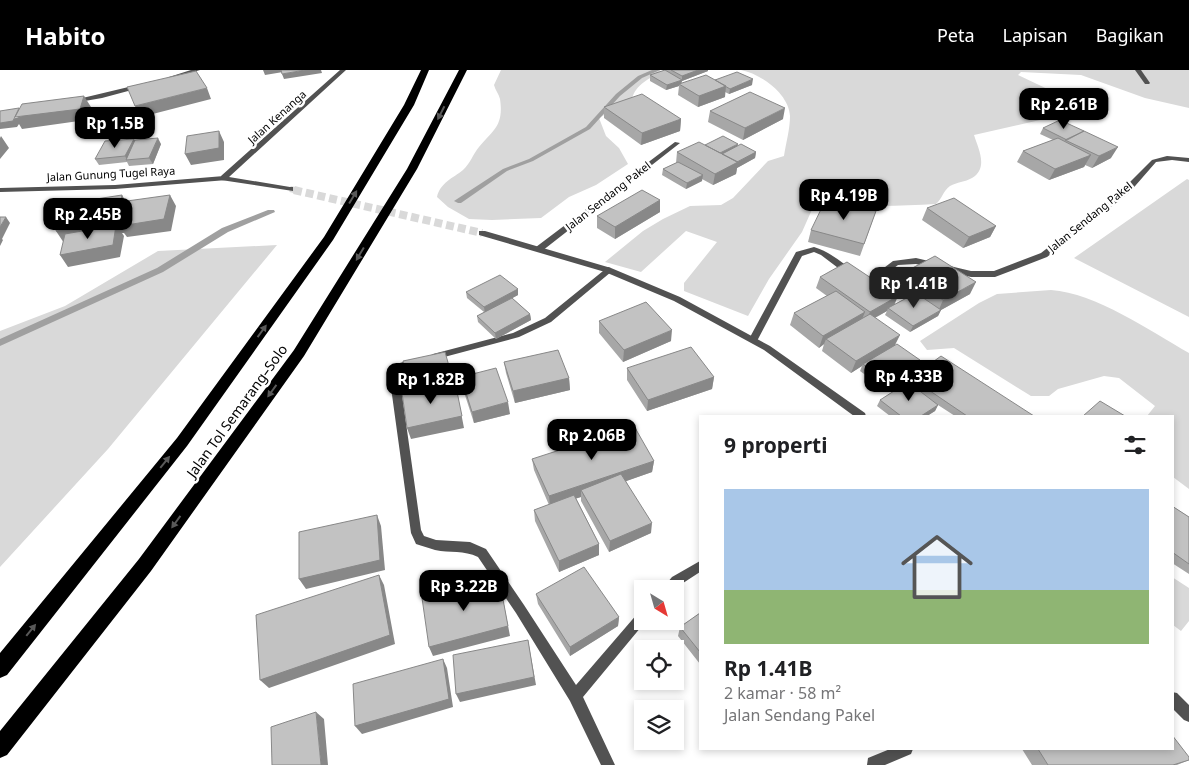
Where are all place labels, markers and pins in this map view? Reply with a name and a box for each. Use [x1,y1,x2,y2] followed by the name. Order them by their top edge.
[1012,88,1116,130] pin: Rp 2.61B
[69,106,161,149] pin: Rp 1.5B
[792,178,896,221] pin: Rp 4.19B
[36,198,140,240] pin: Rp 2.45B
[862,266,966,309] pin: Rp 1.41B
[857,360,961,402] pin: Rp 4.33B
[379,362,483,405] pin: Rp 1.82B
[540,418,644,461] pin: Rp 2.06B
[412,570,516,612] pin: Rp 3.22B

